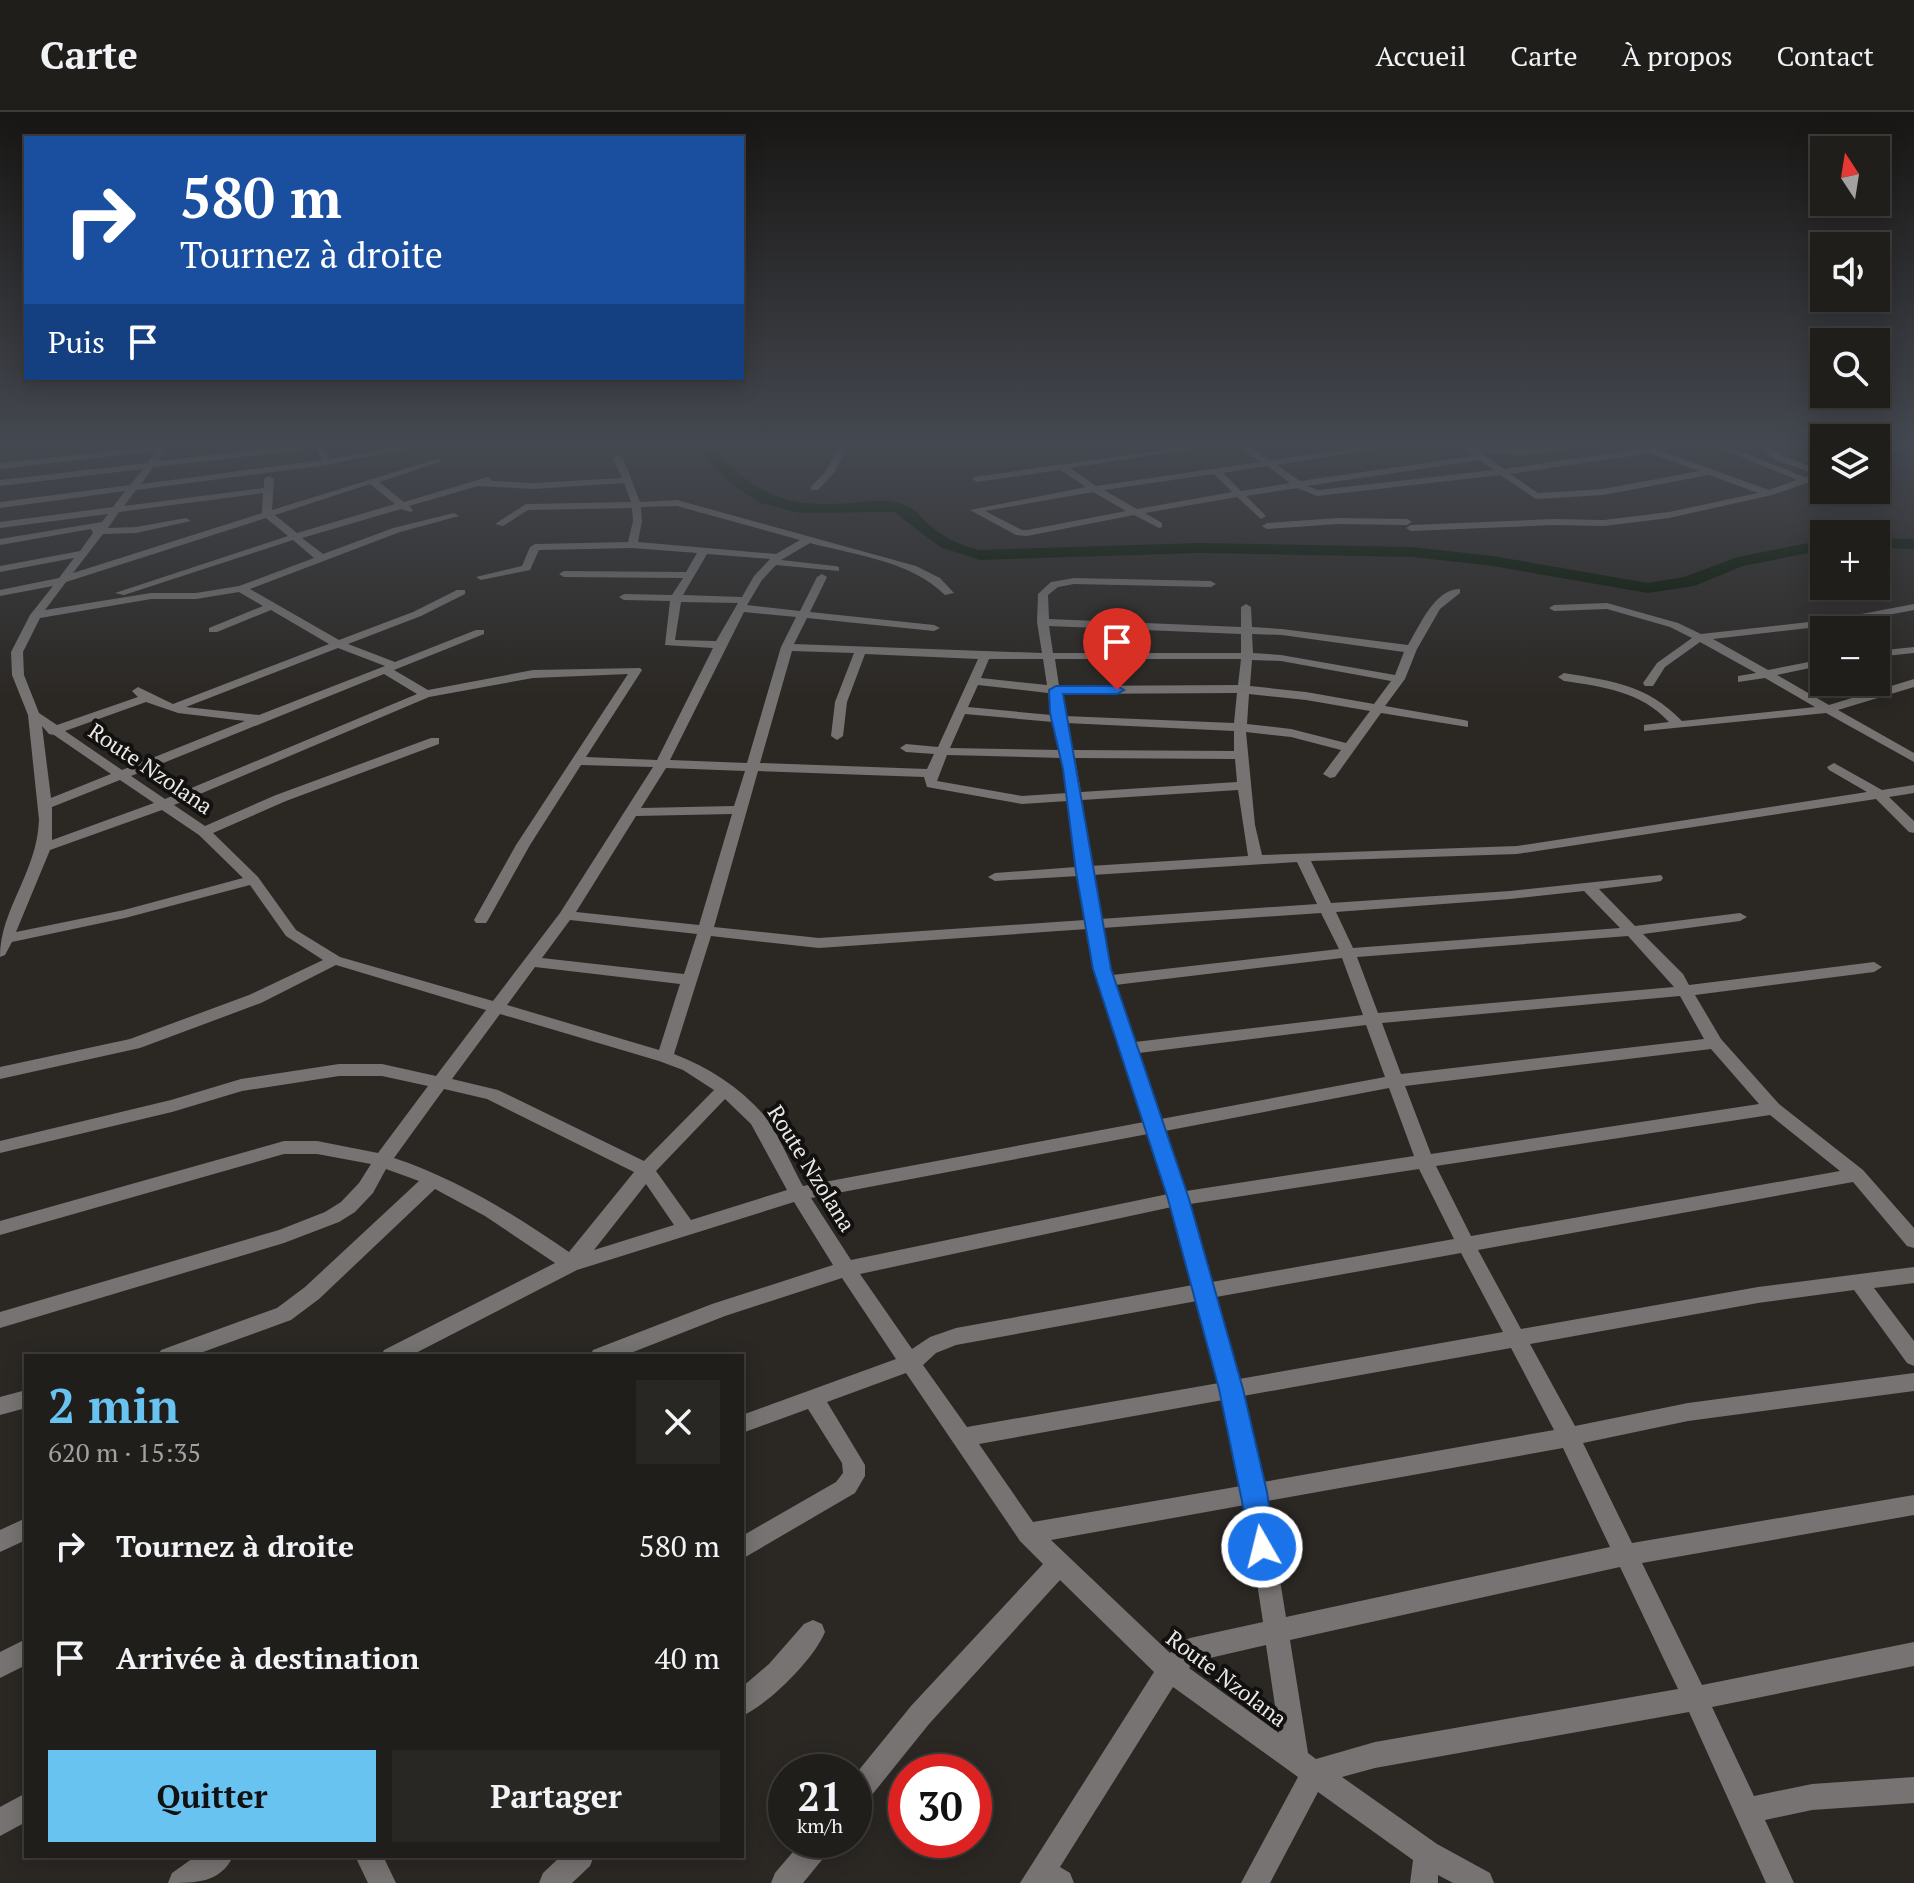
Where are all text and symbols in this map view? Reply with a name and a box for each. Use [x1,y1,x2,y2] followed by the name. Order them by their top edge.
[40,30,138,80] text: Carte
[1376,37,1466,74] text: Accueil
[1510,37,1578,74] text: Carte
[1622,37,1733,74] text: À propos
[1777,37,1874,74] text: Contact
[1810,136,1890,216] north arrow
[1810,136,1890,696] map controls
[180,160,342,234] text: 580 m
[48,168,152,272] icon: right
[180,231,443,278] text: Tournez à droite
[1810,232,1890,312] button: sound
[121,320,165,364] icon: arrive
[48,322,105,362] text: Puis
[1810,328,1890,408] button: search
[1810,424,1890,504] button: layers
[1810,520,1890,600] button: +
[1083,608,1151,690] pin
[1810,616,1890,696] button: −
[1095,620,1139,664] icon: arrive
[83,716,219,820] street label: Route Nzolana
[762,1099,862,1237] street label: Route Nzolana
[48,1373,179,1437] text: 2 min
[636,1380,720,1464] button: close
[48,1435,201,1469] text: 620 m · 15:35
[1220,1505,1304,1589] position arrow
[48,1524,92,1568] icon: right
[116,1526,354,1566] text: Tournez à droite
[639,1526,720,1566] text: 580 m
[1161,1623,1293,1733] street label: Route Nzolana
[48,1636,92,1680] icon: arrive
[116,1638,419,1678] text: Arrivée à destination
[655,1638,720,1678] text: 40 m
[48,1750,376,1842] button: Quitter
[392,1750,720,1842] button: Partager
[888,1754,992,1858] speed limit sign: 30
[797,1769,843,1822] text: 21
[797,1812,843,1839] text: km/h

